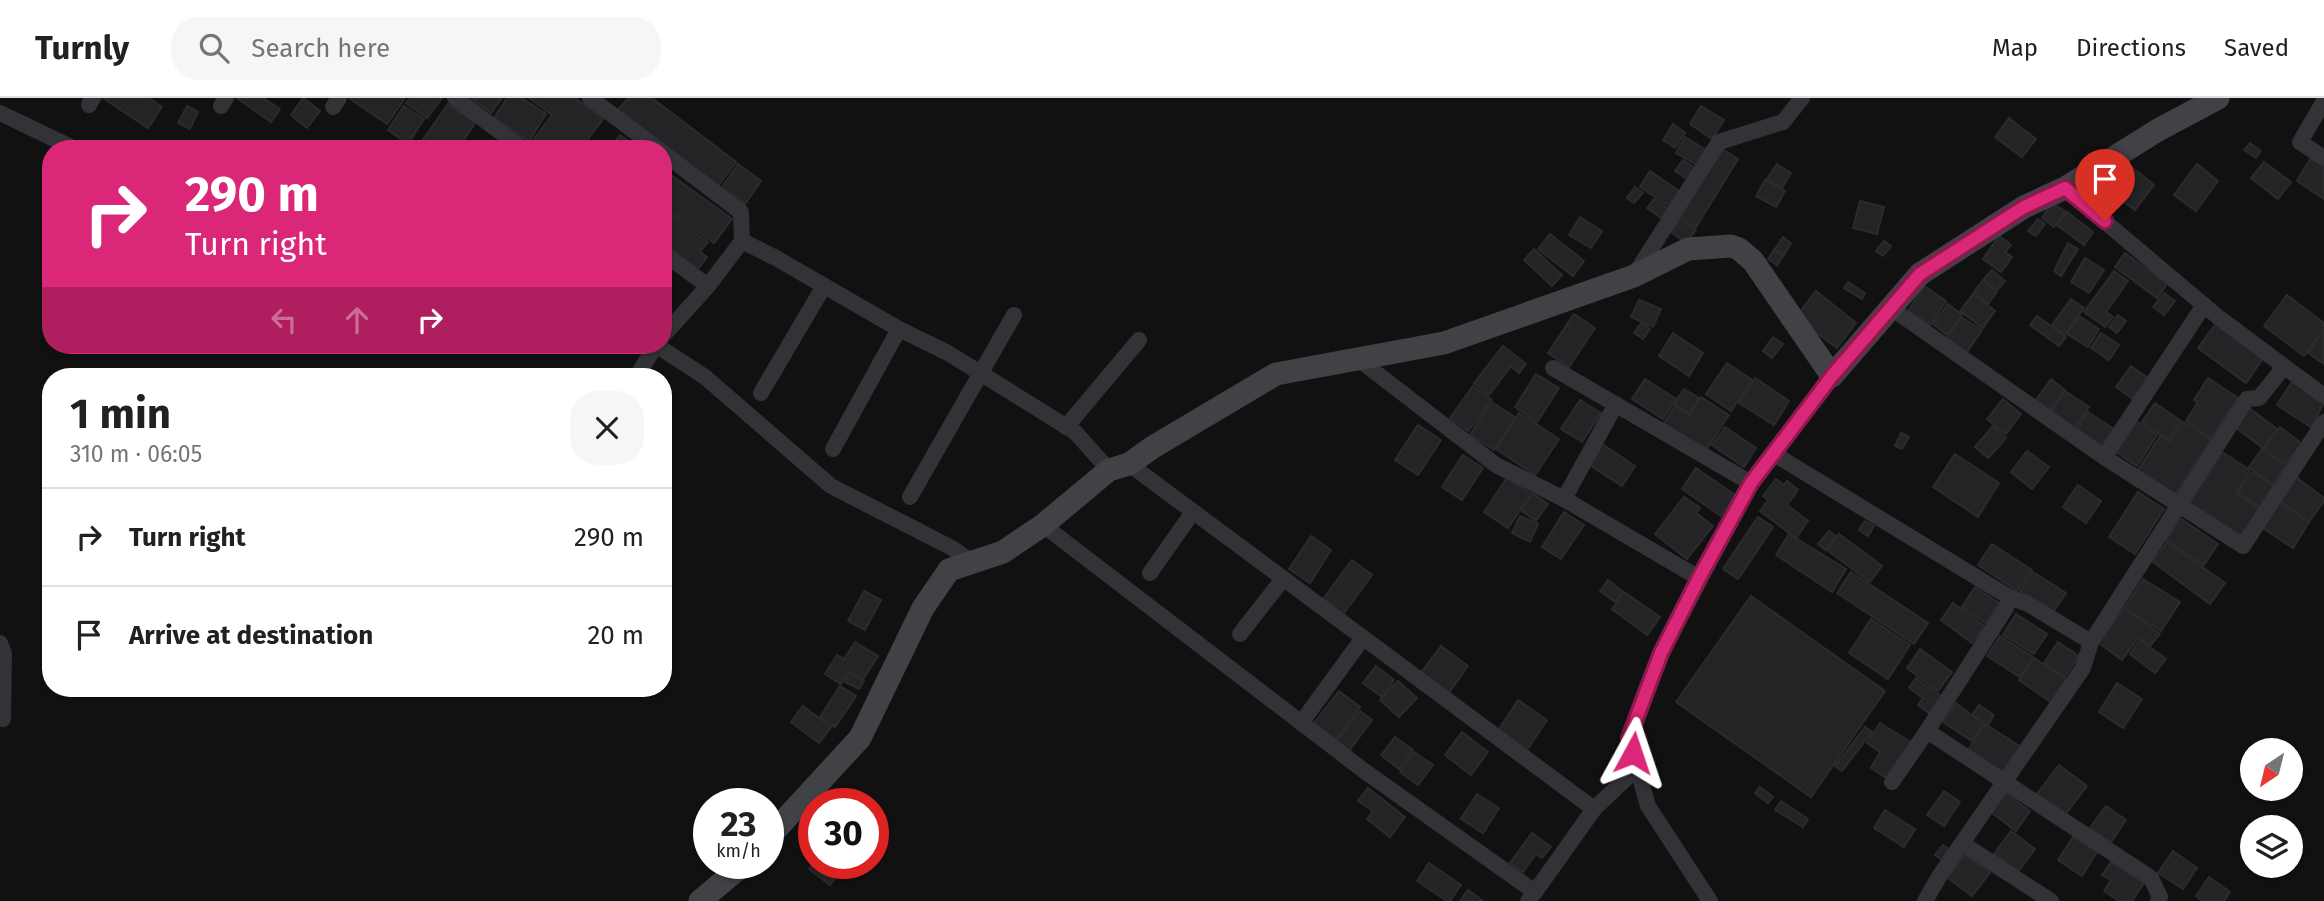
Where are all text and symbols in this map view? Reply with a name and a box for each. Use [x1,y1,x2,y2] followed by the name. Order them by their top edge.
[171,17,661,80] search box
[35,28,129,68] text: Turnly
[195,29,233,67] icon: search
[251,33,390,64] text: Search here
[1992,34,2038,62] text: Map
[2076,34,2186,62] text: Directions
[2224,34,2289,62] text: Saved
[2075,149,2135,221] pin
[2086,160,2124,198] icon: arrive
[185,165,319,224] text: 290 m
[70,168,161,259] icon: right
[185,225,327,263] text: Turn right
[265,301,303,339] icon: left
[338,301,376,339] icon: ahead
[411,301,449,339] icon: right
[70,389,171,439] text: 1 min
[570,391,644,465] button: close
[70,440,202,468] text: 310 m · 06:05
[70,518,108,556] icon: right
[129,522,246,553] text: Turn right
[574,522,644,553] text: 290 m
[70,616,108,654] icon: arrive
[129,620,373,651] text: Arrive at destination
[587,620,644,651] text: 20 m
[1596,716,1670,790] position arrow
[2240,738,2303,802] north arrow
[2240,738,2303,878] map controls
[798,788,889,879] speed limit sign: 30
[720,803,757,845] text: 23
[2240,815,2303,878] button: layers
[716,840,761,862] text: km/h

